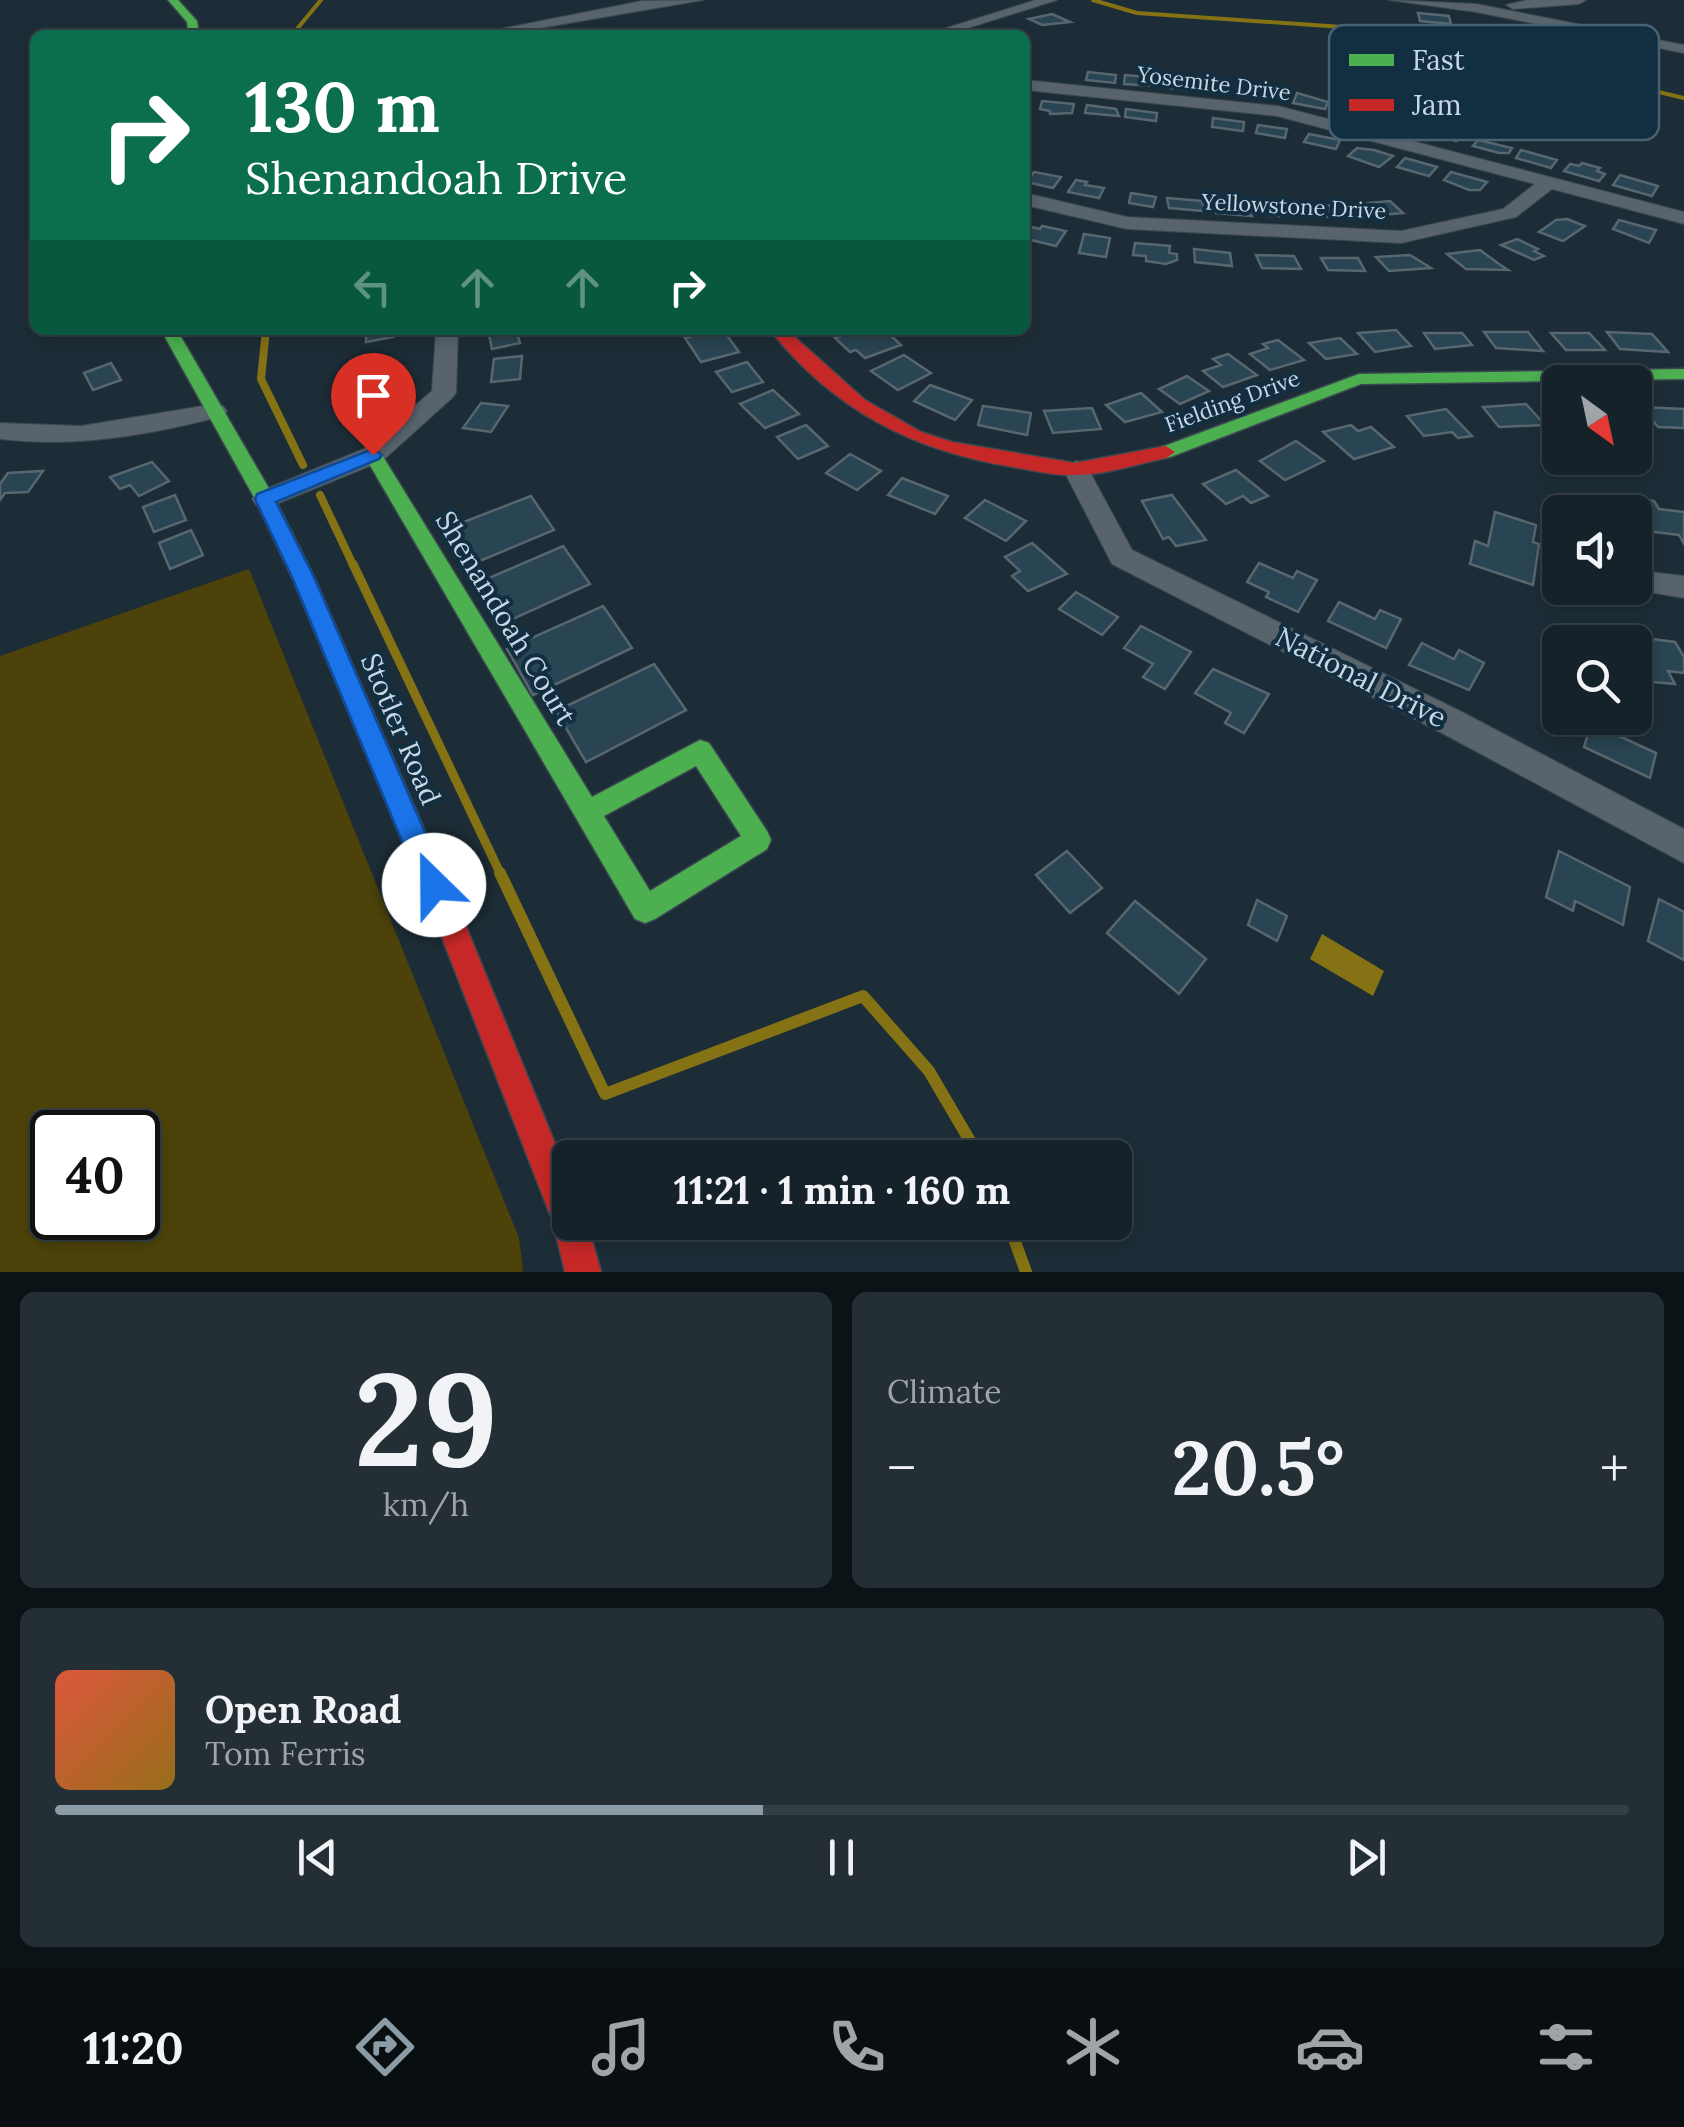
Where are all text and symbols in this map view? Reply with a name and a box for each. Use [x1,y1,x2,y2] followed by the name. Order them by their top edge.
[1329,25,1659,140] legend
[1412,42,1465,78] text: Fast
[1134,60,1293,106] street label: Yosemite Drive
[245,62,440,151] text: 130 m
[80,70,210,200] icon: right
[1411,87,1462,123] text: Jam
[245,149,628,206] text: Shenandoah Drive
[1200,187,1387,225] street label: Yellowstone Drive
[345,260,400,315] icon: left
[450,260,505,315] icon: ahead
[555,260,610,315] icon: ahead
[660,260,715,315] icon: right
[331,353,416,456] pin
[1161,364,1303,438] street label: Fielding Drive
[1542,365,1652,475] north arrow
[1542,365,1652,735] map controls
[346,368,401,423] icon: arrive
[1542,495,1652,605] button: sound
[428,504,584,732] street label: Shenandoah Court
[1270,619,1452,735] street label: National Drive
[1542,625,1652,735] button: search
[353,648,449,810] street label: Stotler Road
[382,833,486,937] position arrow
[30,1110,160,1240] speed limit sign: 40
[674,1166,1010,1214] text: 11:21 · 1 min · 160 m
[354,1335,498,1502] text: 29
[887,1371,1002,1412] text: Climate
[1171,1420,1345,1516] text: 20.5°
[887,1433,916,1503] text: −
[1600,1433,1629,1503] text: +
[383,1484,469,1525] text: km/h
[205,1685,401,1733] text: Open Road
[205,1733,366,1774] text: Tom Ferris
[290,1830,345,1885] icon: previous
[814,1830,869,1885] icon: pause
[1339,1830,1394,1885] icon: next
[350,2012,420,2082] icon: directions
[586,2012,656,2082] icon: music
[822,2012,892,2082] icon: phone
[1058,2012,1128,2082] icon: climate
[1295,2012,1365,2082] icon: car
[1531,2012,1601,2082] icon: filters
[83,2019,184,2076] text: 11:20

